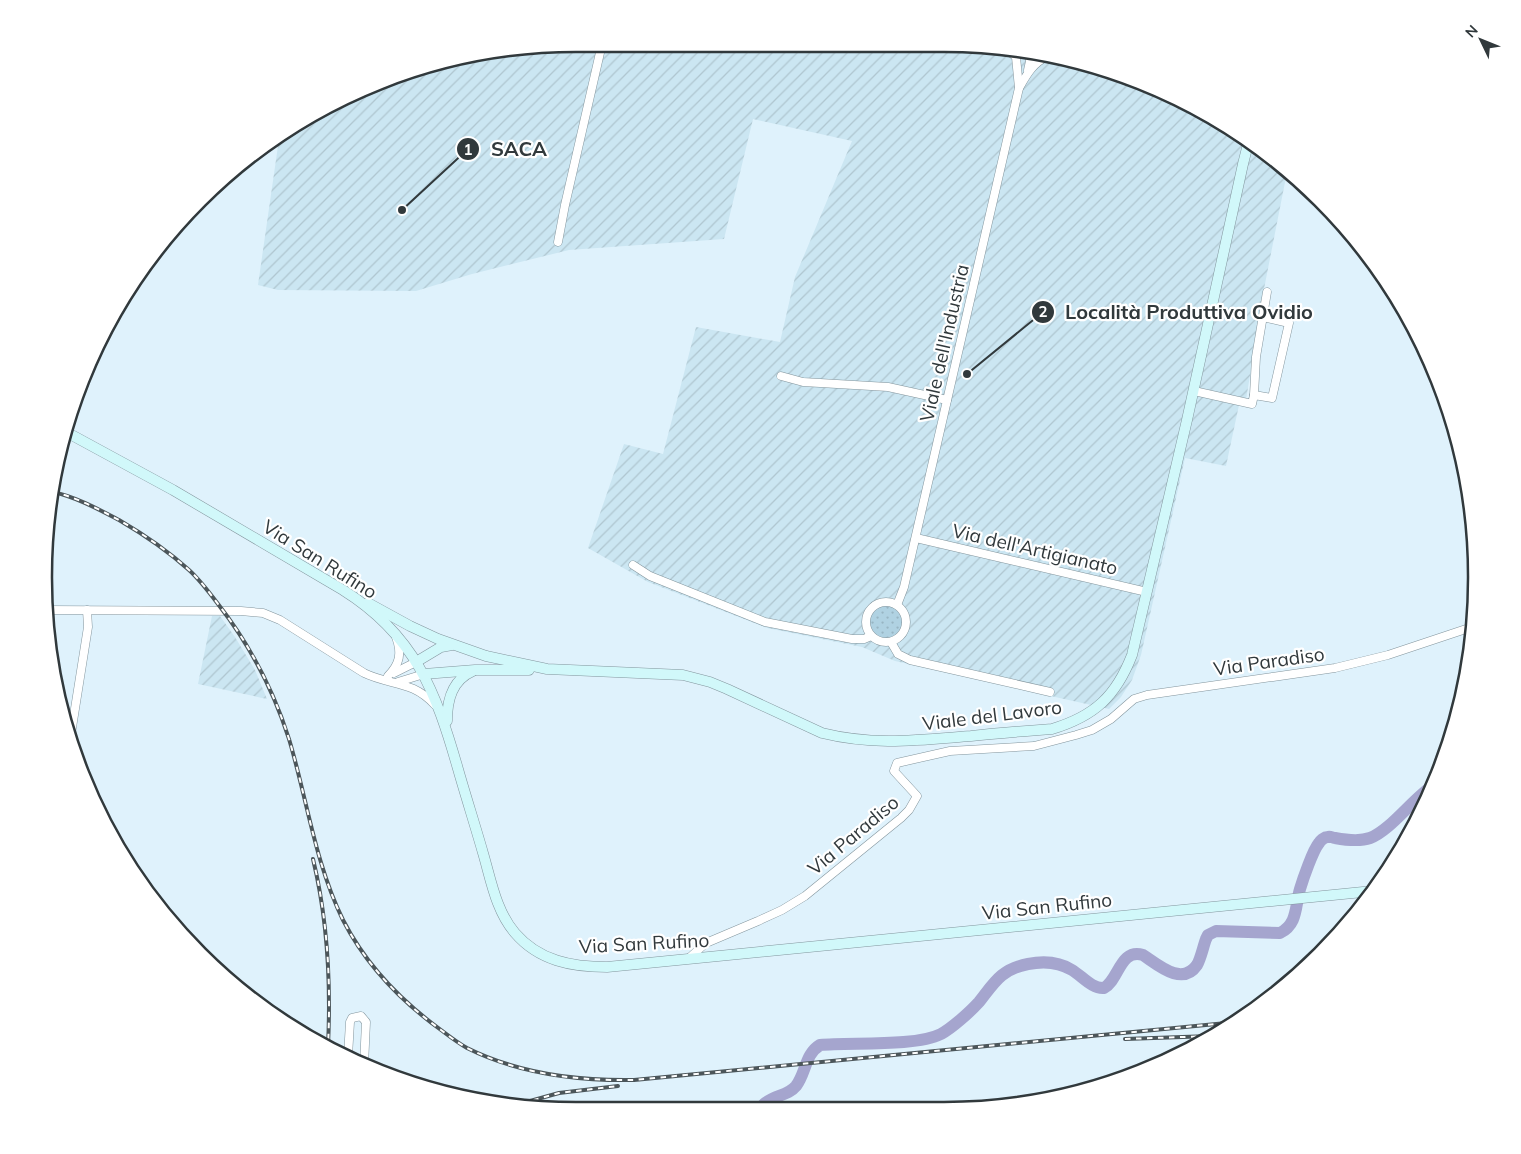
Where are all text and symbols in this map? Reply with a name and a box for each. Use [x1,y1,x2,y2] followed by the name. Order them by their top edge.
[1456,15,1506,65] north arrow
[1461,21,1482,41] text: N
[456,132,556,167] callout: SACA
[491,136,547,161] text: SACA
[463,140,473,159] text: 1
[914,262,974,424] street label: Viale dell'Industria
[1030,295,1323,330] callout: Località Produttiva Ovidio
[1065,299,1313,324] text: Località Produttiva Ovidio
[1038,302,1048,321] text: 2
[258,514,382,604] street label: Via San Rufino
[950,518,1120,580] street label: Via dell'Artigianato
[1212,641,1326,681] street label: Via Paradiso
[921,695,1063,735] street label: Viale del Lavoro
[802,790,904,880] street label: Via Paradiso
[981,887,1113,925] street label: Via San Rufino
[578,928,710,958] street label: Via San Rufino

